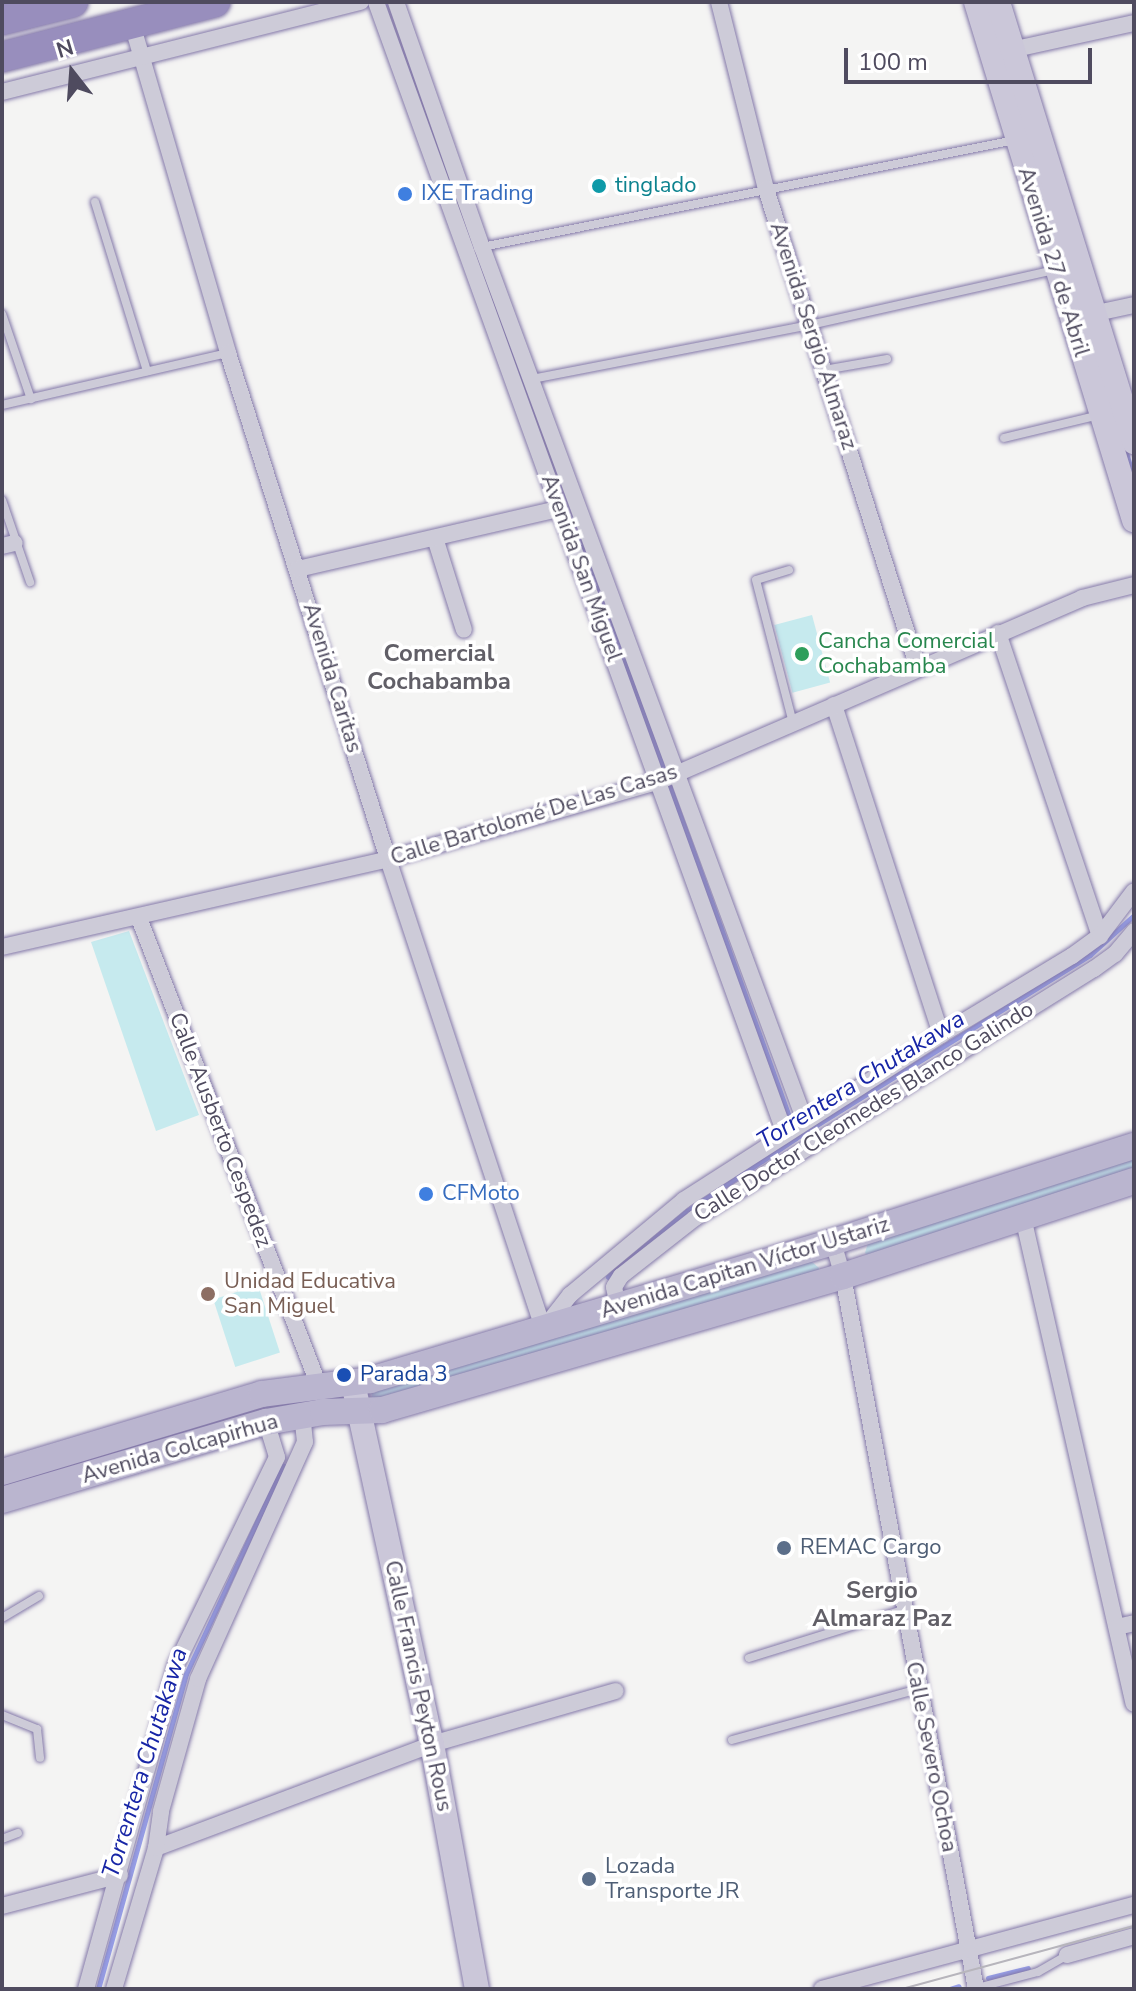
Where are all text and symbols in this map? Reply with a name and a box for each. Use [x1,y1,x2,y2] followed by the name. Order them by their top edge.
[32,32,112,112] north arrow
[53,32,77,66] text: N
[848,32,1096,82] scale bar
[858,46,928,78] text: 100 m
[1012,164,1094,360] street label: Avenida 27 de Abril
[615,173,696,199] place label: tinglado
[590,177,608,195] marker: tinglado
[421,181,534,207] place label: IXE Trading
[396,185,414,203] marker: IXE Trading
[764,219,862,453] street label: Avenida Sergio Almaraz
[535,471,627,665] street label: Avenida San Miguel
[297,600,367,756] street label: Avenida Caritas
[818,628,995,680] place label: Cancha Comercial Cochabamba
[367,640,511,696] district label: Comercial Cochabamba
[793,645,811,663] marker: Cancha Comercial Cochabamba
[387,759,681,871] street label: Calle Bartolomé De Las Casas
[689,996,1039,1228] street label: Calle Doctor Cleomedes Blanco Galindo
[752,1004,970,1156] water label: Torrentera Chutakawa
[163,1009,277,1251] street label: Calle Ausberto Cespedez
[442,1181,520,1207] place label: CFMoto
[417,1185,435,1203] marker: CFMoto
[597,1211,893,1325] street label: Avenida Capitan Víctor Ustariz
[224,1268,396,1320] place label: Unidad Educativa San Miguel
[199,1285,217,1303] marker: Unidad Educativa San Miguel
[360,1362,448,1388] place label: Parada 3
[335,1366,353,1384] marker: Parada 3
[79,1408,281,1490] street label: Avenida Colcapirhua
[800,1535,942,1561] place label: REMAC Cargo
[775,1539,793,1557] marker: REMAC Cargo
[378,1558,458,1814] street label: Calle Francis Peyton Rous
[812,1577,952,1633] district label: Sergio Almaraz Paz
[96,1644,194,1882] water label: Torrentera Chutakawa
[900,1660,962,1854] street label: Calle Severo Ochoa
[605,1853,739,1904] place label: Lozada Transporte JR
[580,1870,598,1888] marker: Lozada Transporte JR

